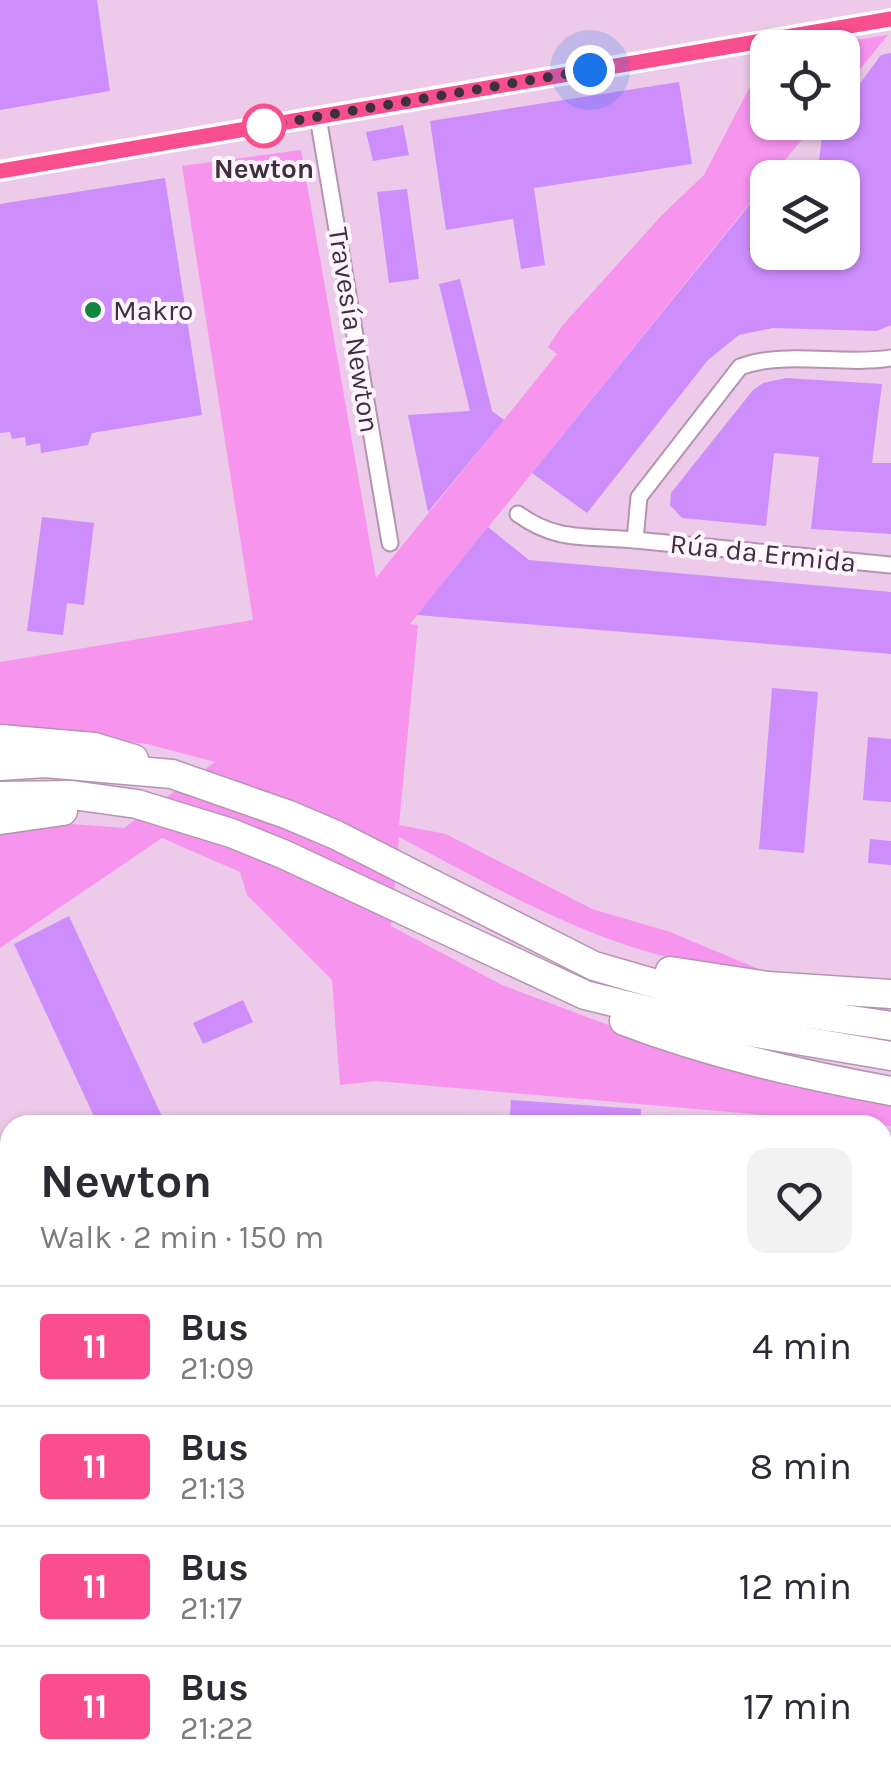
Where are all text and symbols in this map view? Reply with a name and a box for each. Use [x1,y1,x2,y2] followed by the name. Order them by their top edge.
[750,30,860,270] map controls
[750,30,860,140] button: locate
[565,45,615,95] your location
[243,105,285,147] marker: Newton
[214,152,314,185] place label: Newton
[750,160,860,270] button: layers
[321,225,387,435] street label: Travesía Newton
[113,294,193,327] place label: Makro
[82,299,104,321] marker: Makro
[668,527,858,579] street label: Rúa da Ermida
[747,1148,852,1253] button: heart
[40,1153,212,1209] text: Newton
[40,1219,324,1256] text: Walk · 2 min · 150 m
[180,1305,249,1350] text: Bus
[752,1324,852,1369] text: 4 min
[83,1326,107,1367] text: 11
[180,1350,254,1387] text: 21:09
[180,1425,249,1470] text: Bus
[750,1444,852,1489] text: 8 min
[83,1446,107,1487] text: 11
[180,1470,246,1507] text: 21:13
[180,1545,249,1590] text: Bus
[739,1564,852,1609] text: 12 min
[83,1566,107,1607] text: 11
[180,1590,242,1627] text: 21:17
[180,1665,249,1710] text: Bus
[743,1684,852,1729] text: 17 min
[83,1686,107,1727] text: 11
[180,1710,254,1747] text: 21:22

